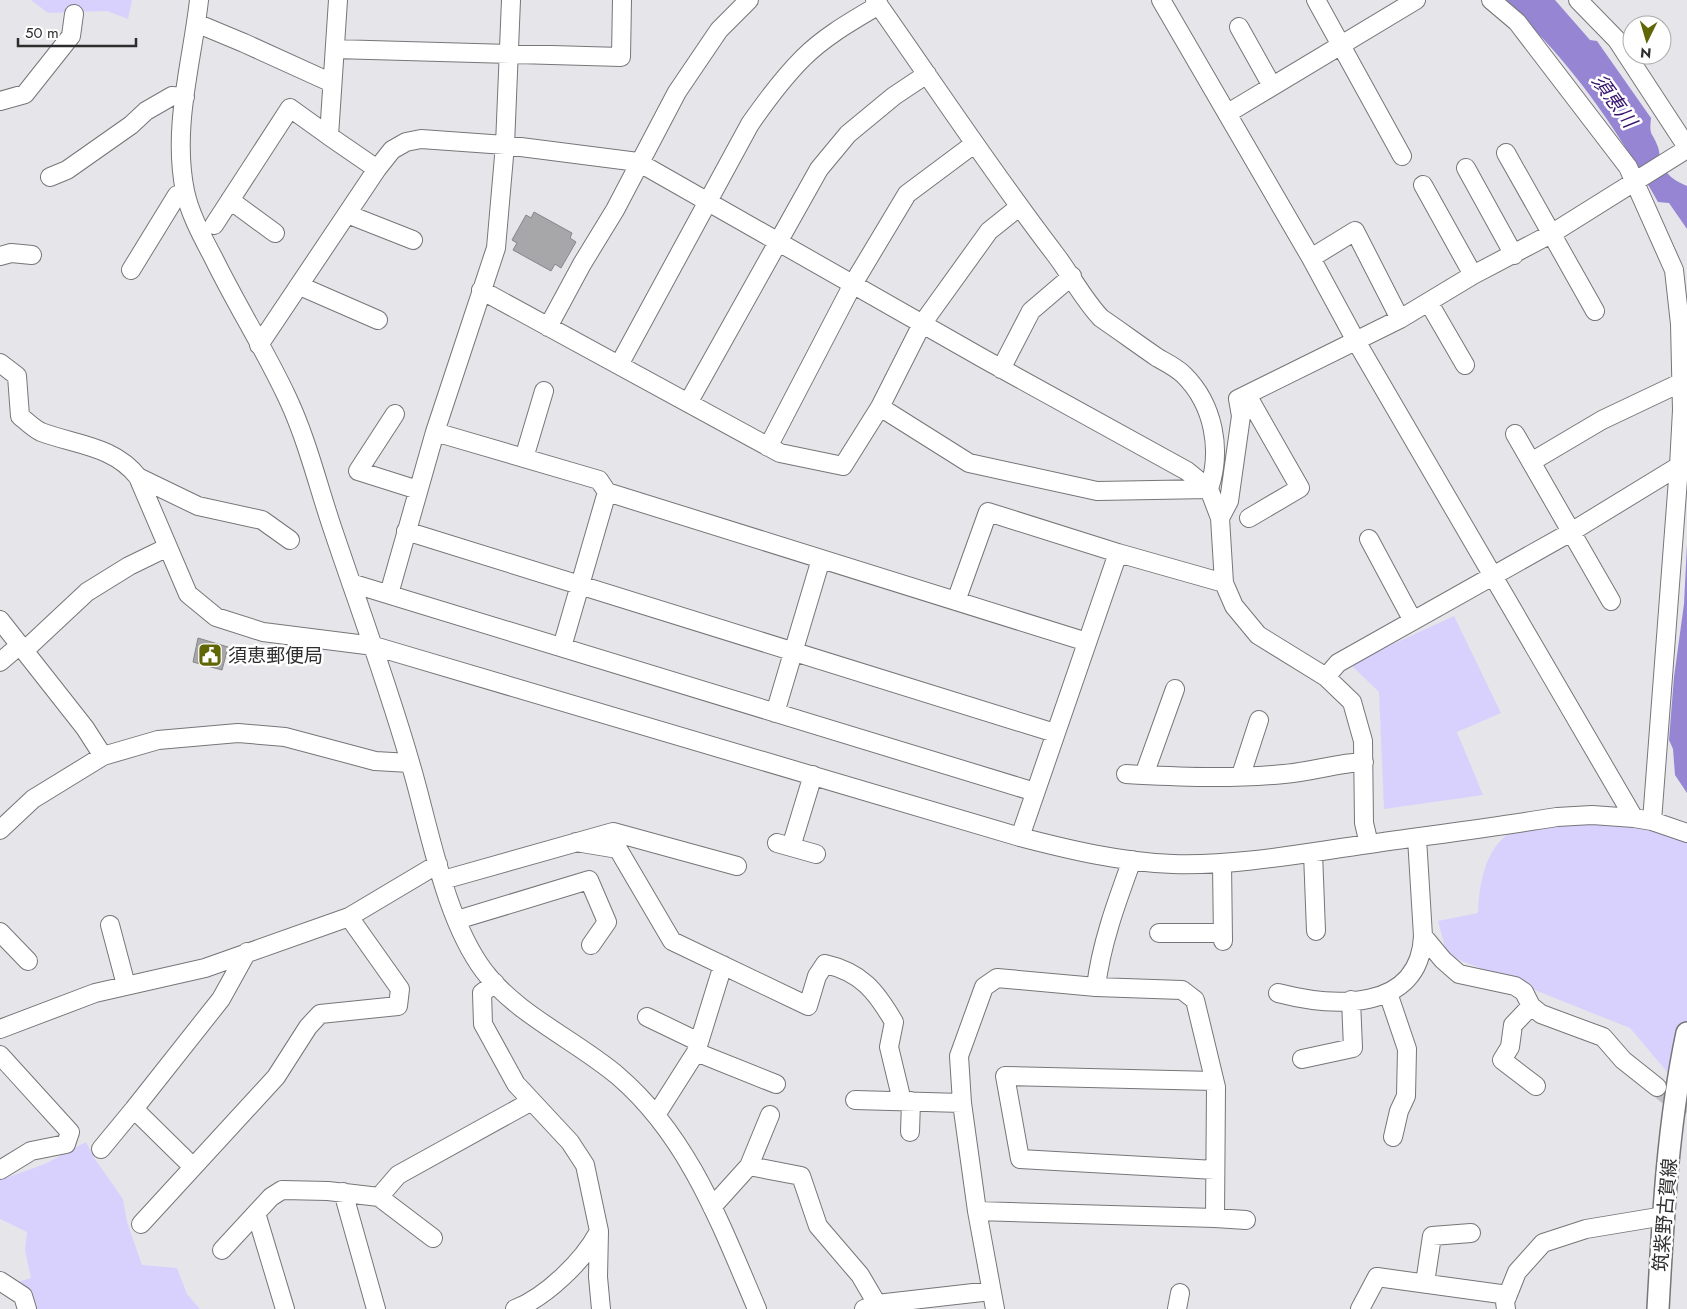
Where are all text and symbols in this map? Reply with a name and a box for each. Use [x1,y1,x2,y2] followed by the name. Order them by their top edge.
[18,15,135,47] scale bar
[1622,15,1672,65] north arrow
[25,22,59,44] text: 50 m
[1639,43,1652,63] text: N
[1585,68,1645,135] water label: 須恵川
[197,642,223,668] public building icon: 須恵郵便局
[228,642,323,669] place label: 須恵郵便局
[1647,1157,1683,1273] street label: 筑紫野古賀線

